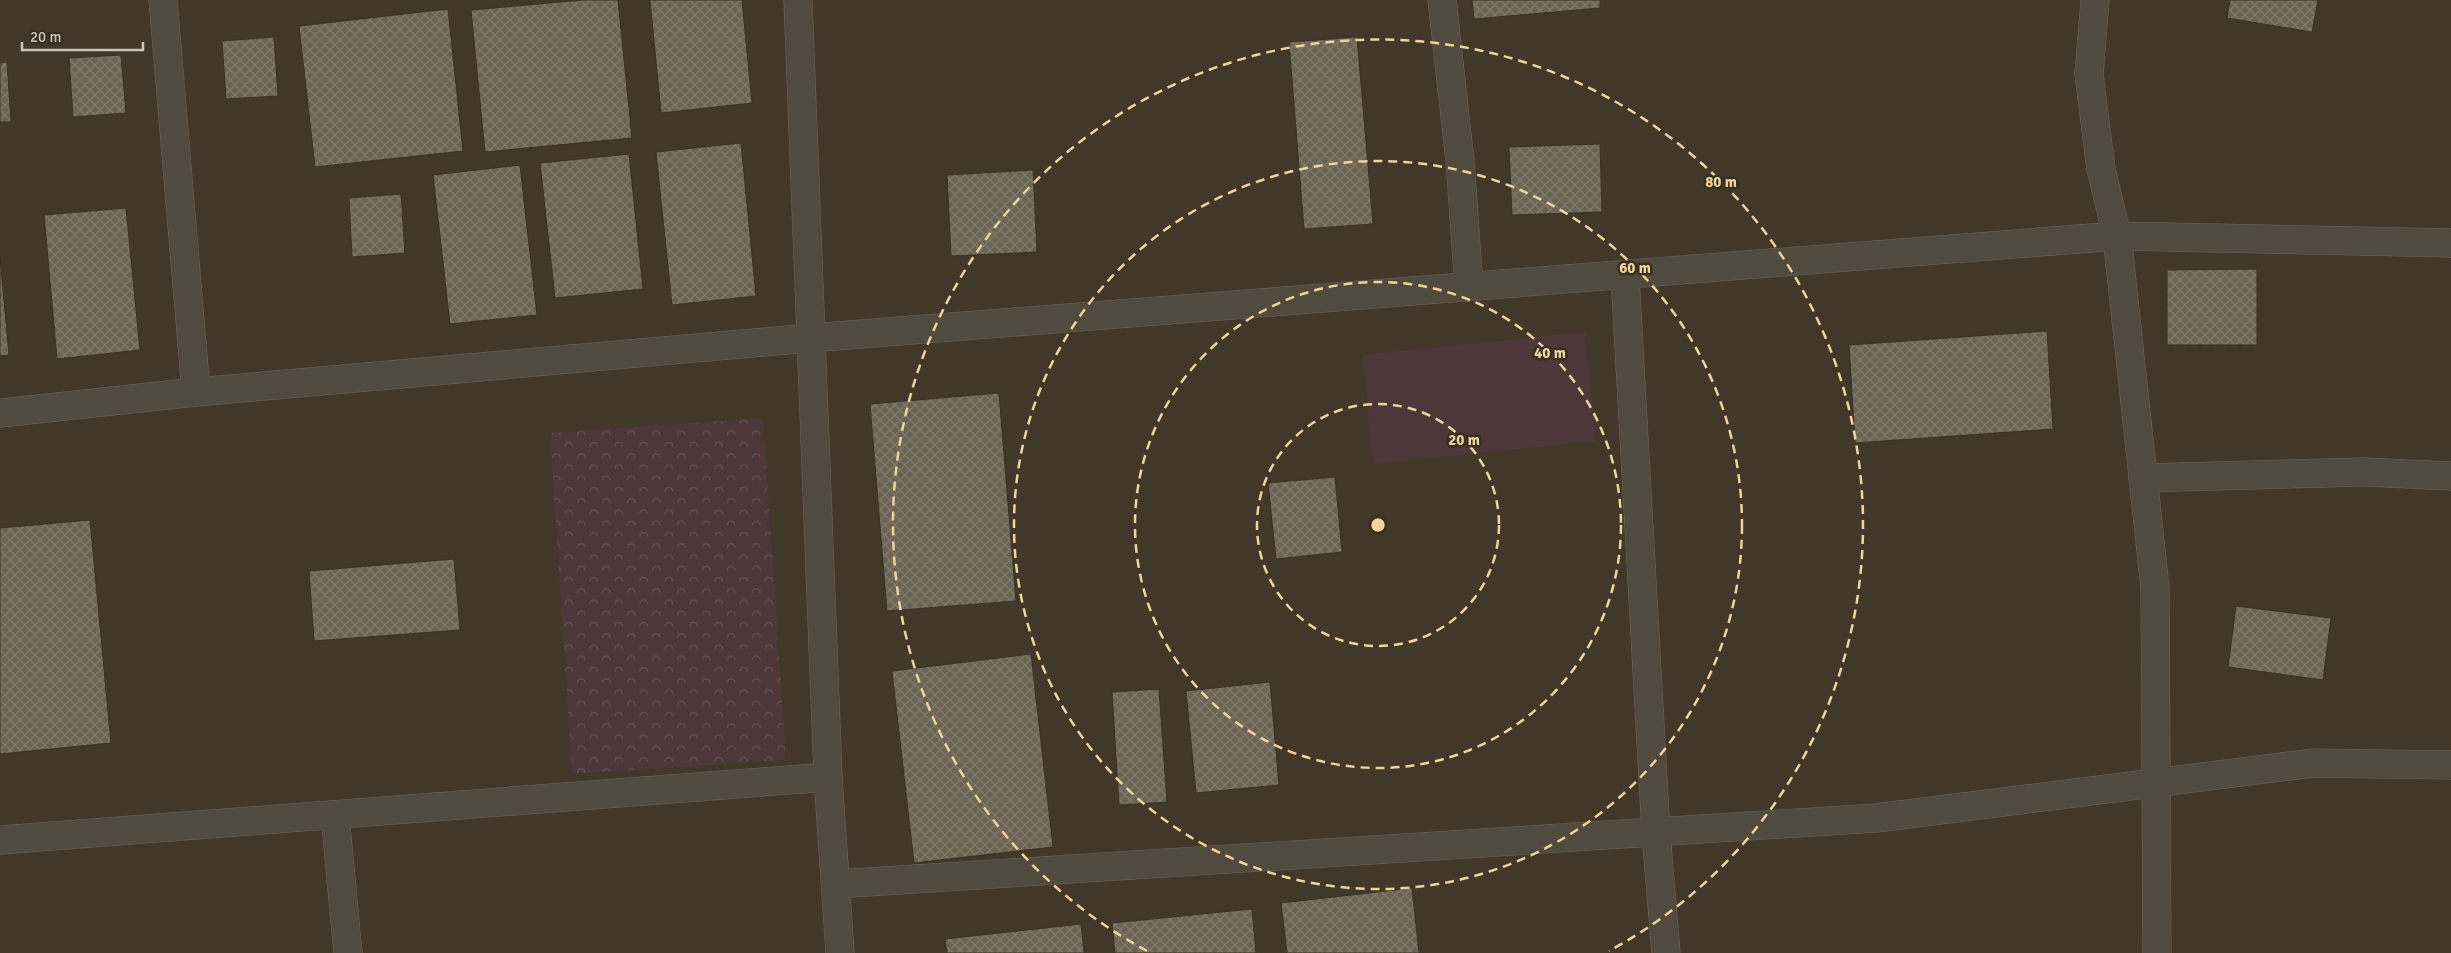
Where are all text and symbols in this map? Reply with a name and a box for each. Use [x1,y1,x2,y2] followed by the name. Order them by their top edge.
[22,20,144,52] scale bar
[30,28,61,46] text: 20 m
[1705,173,1737,191] text: 80 m
[1619,259,1651,277] text: 60 m
[1534,344,1566,362] text: 40 m
[1448,431,1480,449] text: 20 m
[1369,516,1387,534] centre of rings

